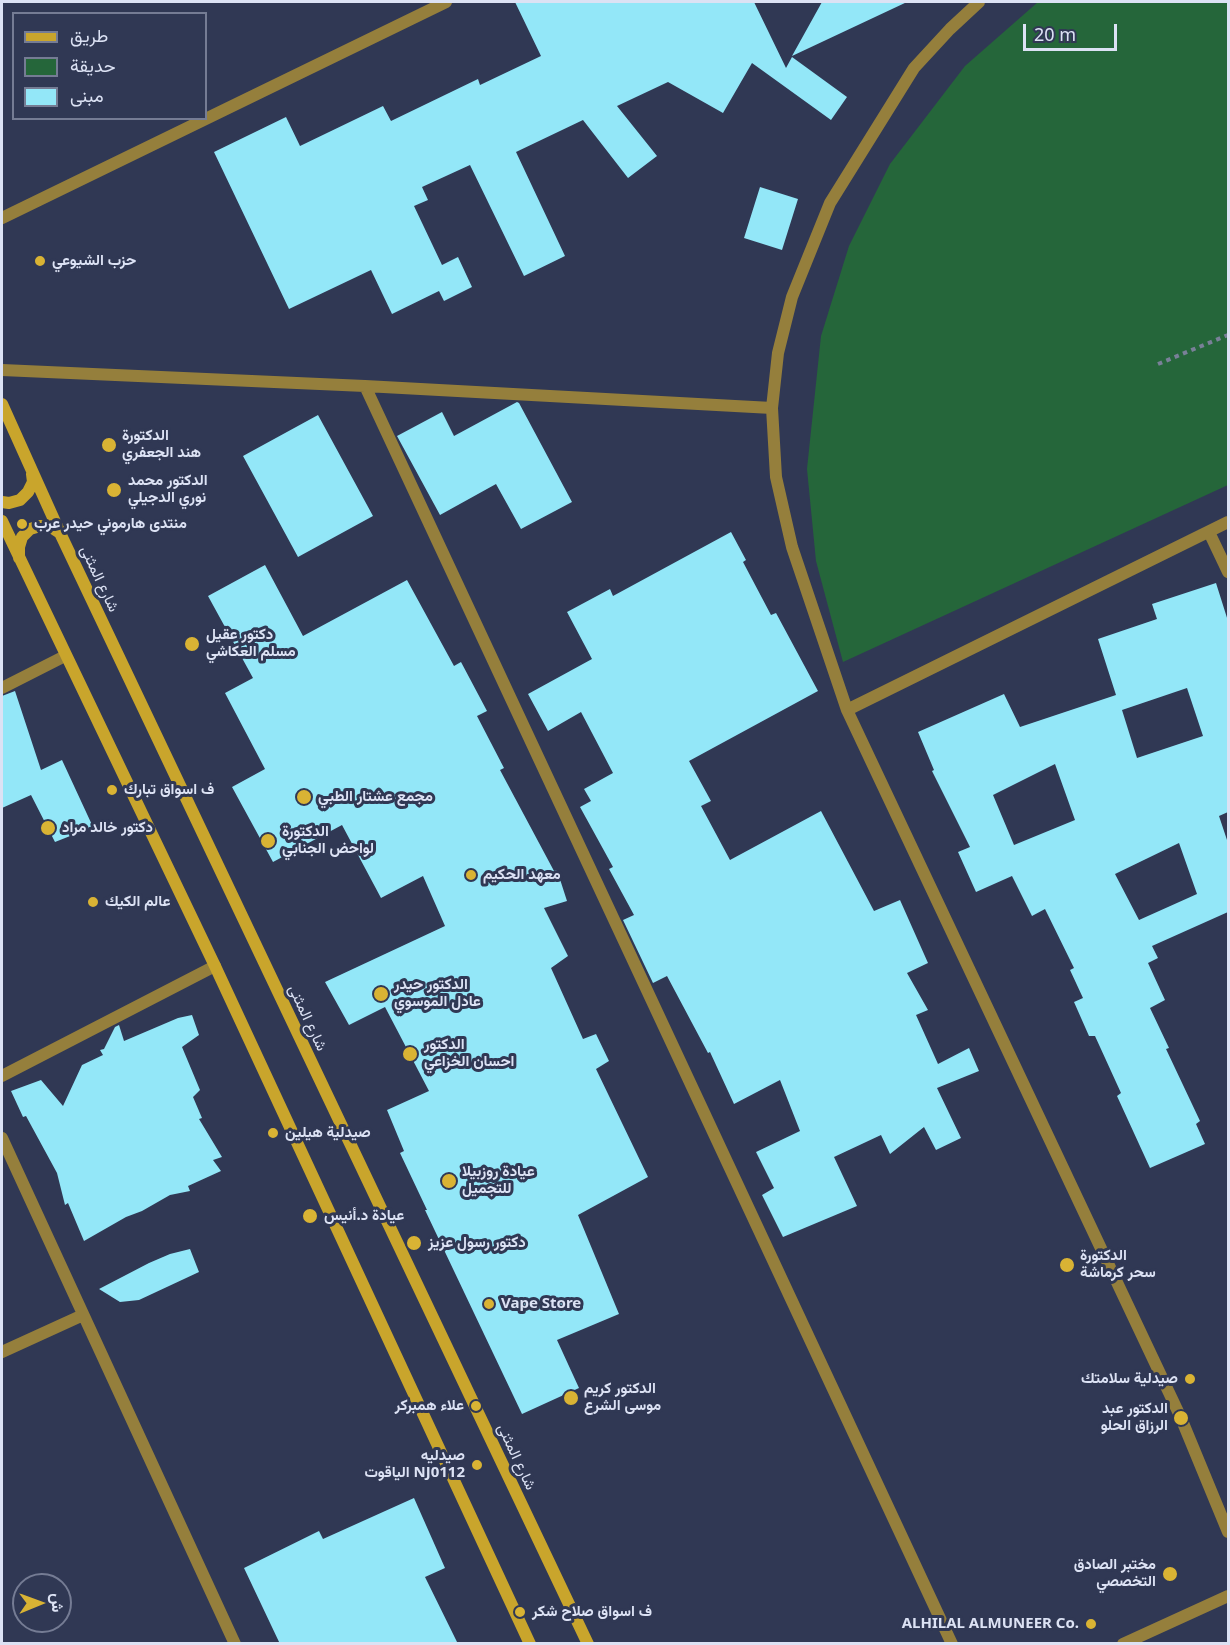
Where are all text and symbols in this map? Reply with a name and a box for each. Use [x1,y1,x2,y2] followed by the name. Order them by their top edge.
[12,12,207,120] legend
[1026,12,1120,50] scale bar
[1034,22,1076,46] text: 20 m
[70,23,108,47] text: طريق
[70,53,116,77] text: حديقة
[70,83,104,107] text: مبنى
[52,252,136,270] place label: حزب الشيوعي
[33,254,47,268] marker: حزب الشيوعي
[122,427,201,462] place label: الدكتورة هند الجعفري
[100,436,118,454] marker: الدكتورة هند الجعفري
[128,472,208,507] place label: الدكتور محمد نوري الدجيلي
[105,481,123,499] marker: الدكتور محمد نوري الدجيلي
[34,515,187,533] place label: منتدى هارموني حيدر عرب
[15,517,29,531] marker: منتدى هارموني حيدر عرب
[76,543,122,615] street label: شارع المثنى
[206,626,296,661] place label: دكتور عقيل مسلم العكاشي
[183,635,201,653] marker: دكتور عقيل مسلم العكاشي
[124,781,214,799] place label: ف اسواق تبارك
[105,783,119,797] marker: ف اسواق تبارك
[295,788,313,806] marker: مجمع عشتار الطبي
[318,788,433,806] place label: مجمع عشتار الطبي
[39,819,57,837] marker: دكتور خالد مراد
[62,819,153,837] place label: دكتور خالد مراد
[282,823,374,858] place label: الدكتورة لواحض الجنابي
[259,832,277,850] marker: الدكتورة لواحض الجنابي
[483,866,561,884] place label: معهد الحكيم
[464,868,478,882] marker: معهد الحكيم
[105,893,170,911] place label: عالم الكيك
[86,895,100,909] marker: عالم الكيك
[394,976,481,1011] place label: الدكتور حيدر عادل الموسوي
[284,982,330,1054] street label: شارع المثنى
[372,985,390,1003] marker: الدكتور حيدر عادل الموسوي
[424,1036,514,1071] place label: الدكتور احسان الخزاعي
[401,1045,419,1063] marker: الدكتور احسان الخزاعي
[285,1124,371,1142] place label: صيدلية هيلين
[266,1126,280,1140] marker: صيدلية هيلين
[462,1163,535,1198] place label: عيادة روزبيلا للتجميل
[440,1172,458,1190] marker: عيادة روزبيلا للتجميل
[301,1207,319,1225] marker: عيادة د.أنيس
[324,1207,404,1225] place label: عيادة د.أنيس
[405,1234,423,1252] marker: دكتور رسول عزيز
[428,1234,526,1252] place label: دكتور رسول عزيز
[1080,1247,1156,1282] place label: الدكتورة سحر كرماشة
[1058,1256,1076,1274] marker: الدكتورة سحر كرماشة
[501,1295,581,1313] place label: Vape Store
[482,1297,496,1311] marker: Vape Store
[1081,1370,1178,1388] place label: صيدلية سلامتك
[1183,1372,1197,1386] marker: صيدلية سلامتك
[584,1380,661,1415] place label: الدكتور كريم موسى الشرع
[562,1389,580,1407] marker: الدكتور كريم موسى الشرع
[395,1397,464,1415] place label: علاء همبركر
[469,1399,483,1413] marker: علاء همبركر
[1101,1400,1168,1435] place label: الدكتور عبد الرزاق الحلو
[1172,1409,1190,1427] marker: الدكتور عبد الرزاق الحلو
[493,1421,539,1493] street label: شارع المثنى
[364,1447,465,1482] place label: صيدليه الياقوت NJ0112
[470,1458,484,1472] marker: صيدليه الياقوت NJ0112
[1074,1556,1156,1591] place label: مختبر الصادق التخصصي
[1161,1565,1179,1583] marker: مختبر الصادق التخصصي
[12,1573,72,1633] north arrow
[47,1593,69,1613] text: ش
[532,1603,652,1621] place label: ف اسواق صلاح شكر
[513,1605,527,1619] marker: ف اسواق صلاح شكر
[902,1615,1079,1633] place label: ALHILAL ALMUNEER Co.
[1084,1617,1098,1631] marker: ALHILAL ALMUNEER Co.

